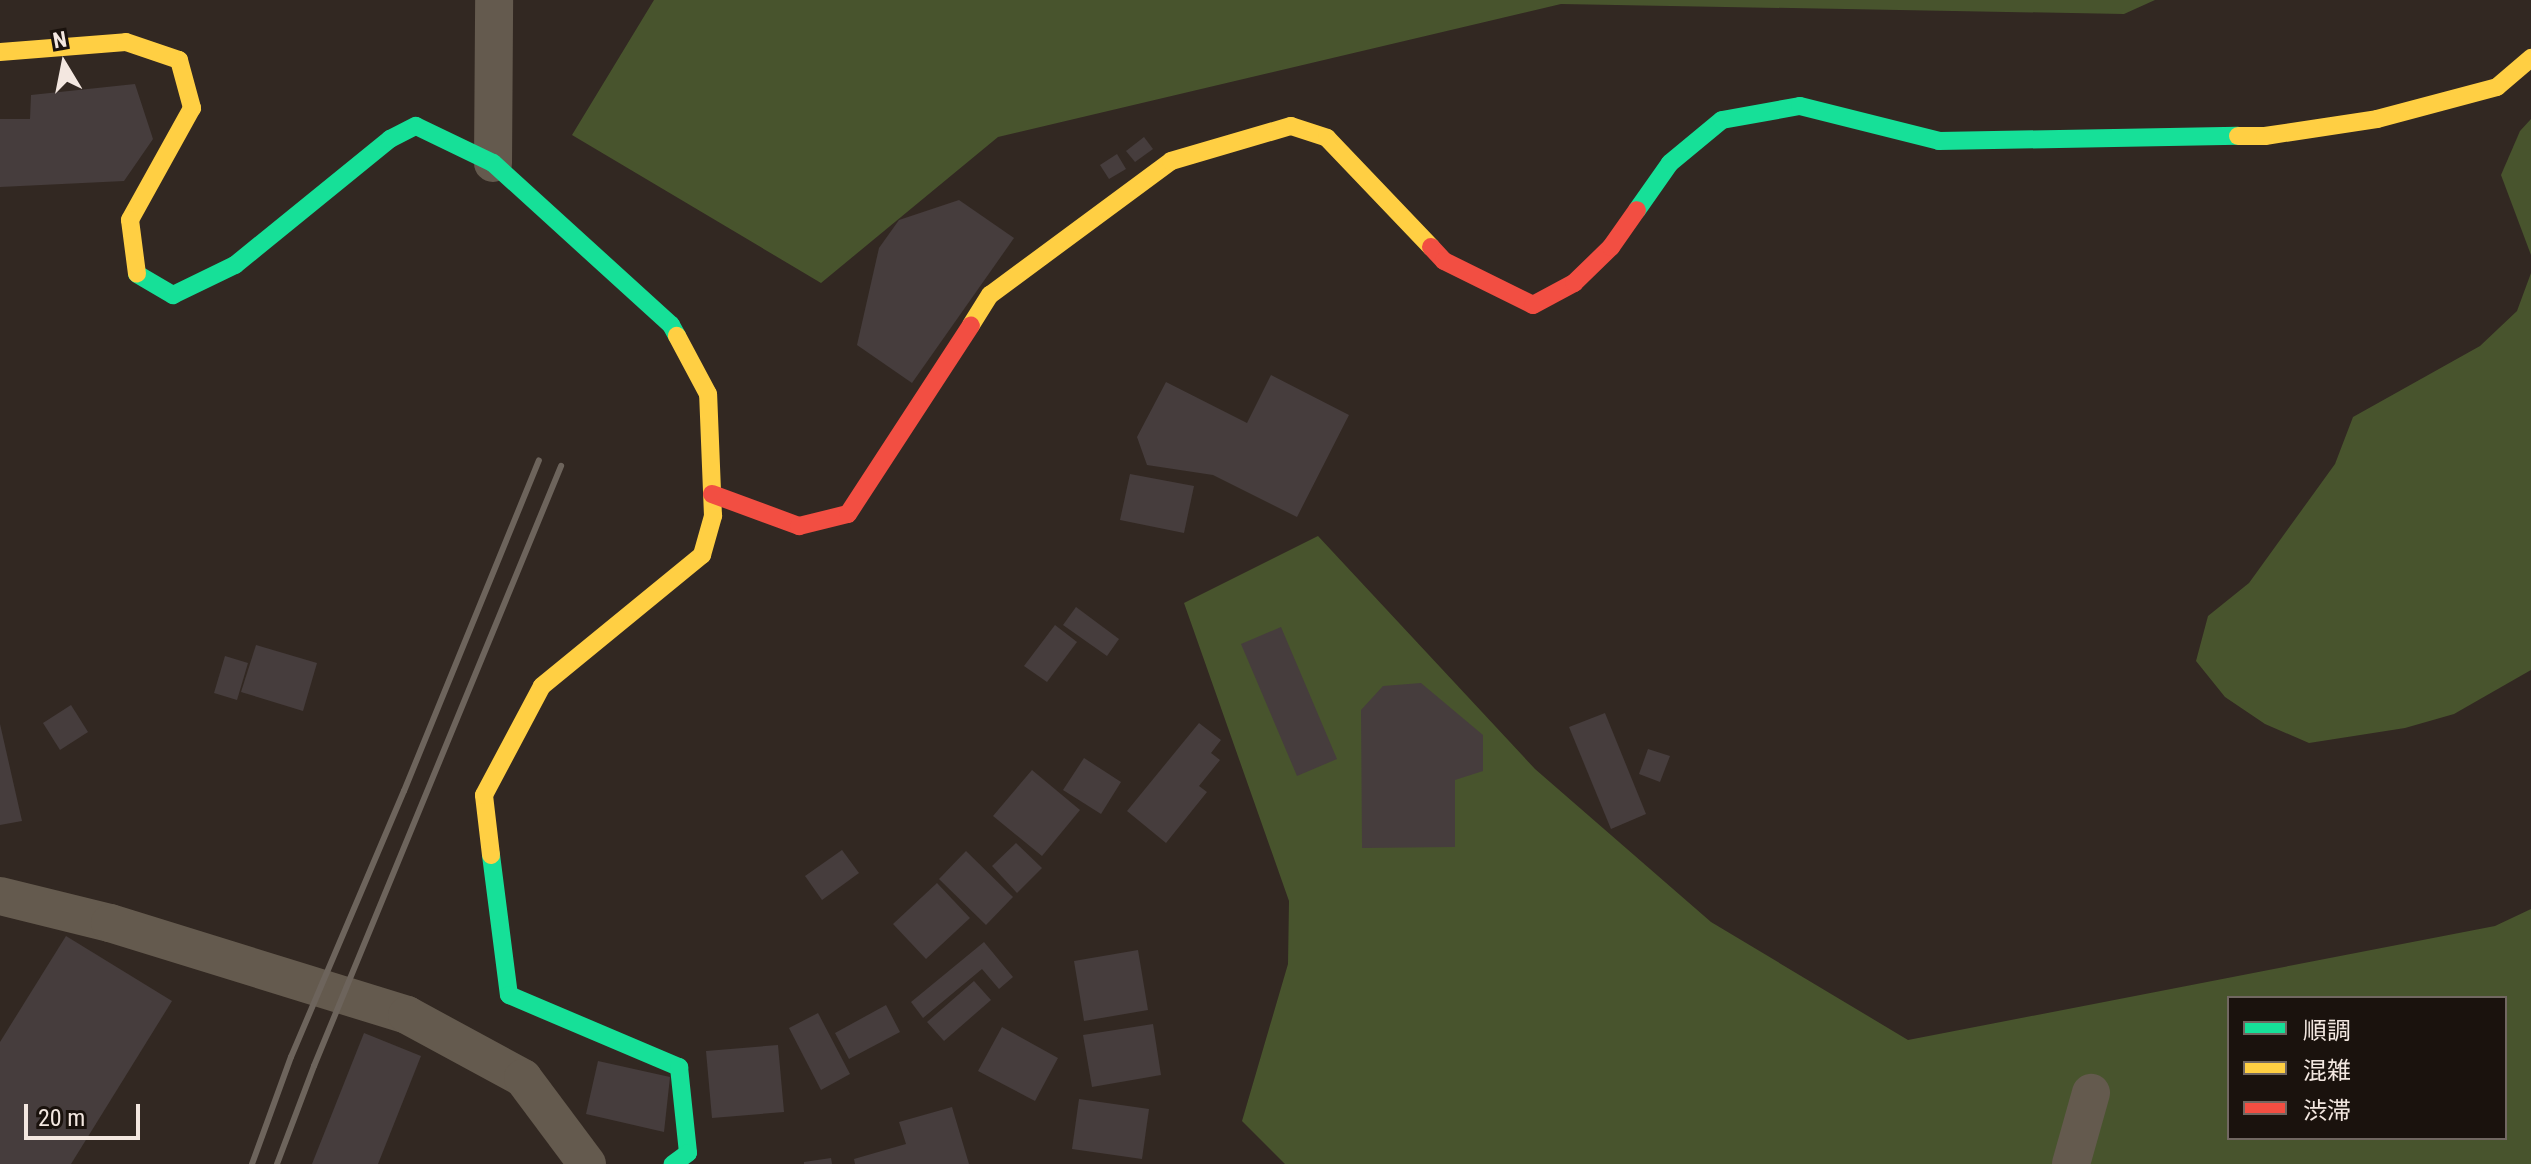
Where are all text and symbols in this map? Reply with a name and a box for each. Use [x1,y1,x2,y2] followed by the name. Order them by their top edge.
[24,24,104,104] north arrow
[51,26,69,53] text: N
[2227,996,2507,1140] legend
[2303,1017,2351,1045] text: 順調
[2303,1057,2351,1085] text: 混雑
[28,1088,144,1138] scale bar
[2303,1097,2351,1125] text: 渋滞
[38,1104,85,1132] text: 20 m

